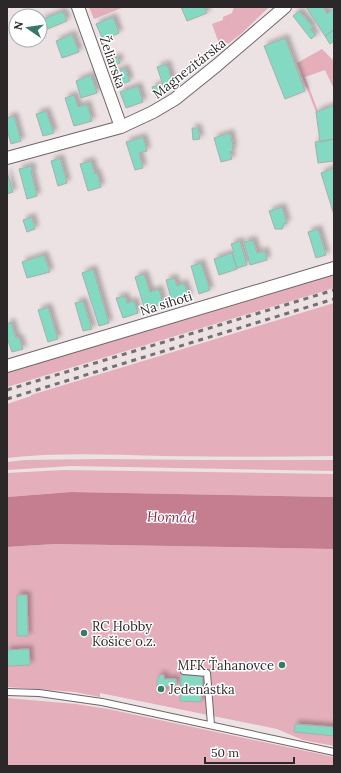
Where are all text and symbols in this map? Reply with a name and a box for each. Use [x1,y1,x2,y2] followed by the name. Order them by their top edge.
[8,8,48,48] north arrow
[10,20,26,31] text: N
[96,33,130,91] street label: Želiarska
[149,34,230,102] street label: Magnezitárska
[138,287,195,319] street label: Na sihoti
[147,507,196,527] water label: Hornád
[92,618,156,650] place label: RC Hobby Košice o.z.
[79,628,89,638] marker: RC Hobby Košice o.z.
[178,656,274,674] place label: MFK Ťahanovce
[277,660,287,670] marker: MFK Ťahanovce
[168,681,235,698] place label: Jedenástka
[156,684,166,694] marker: Jedenástka
[205,739,294,765] scale bar
[211,745,239,760] text: 50 m

